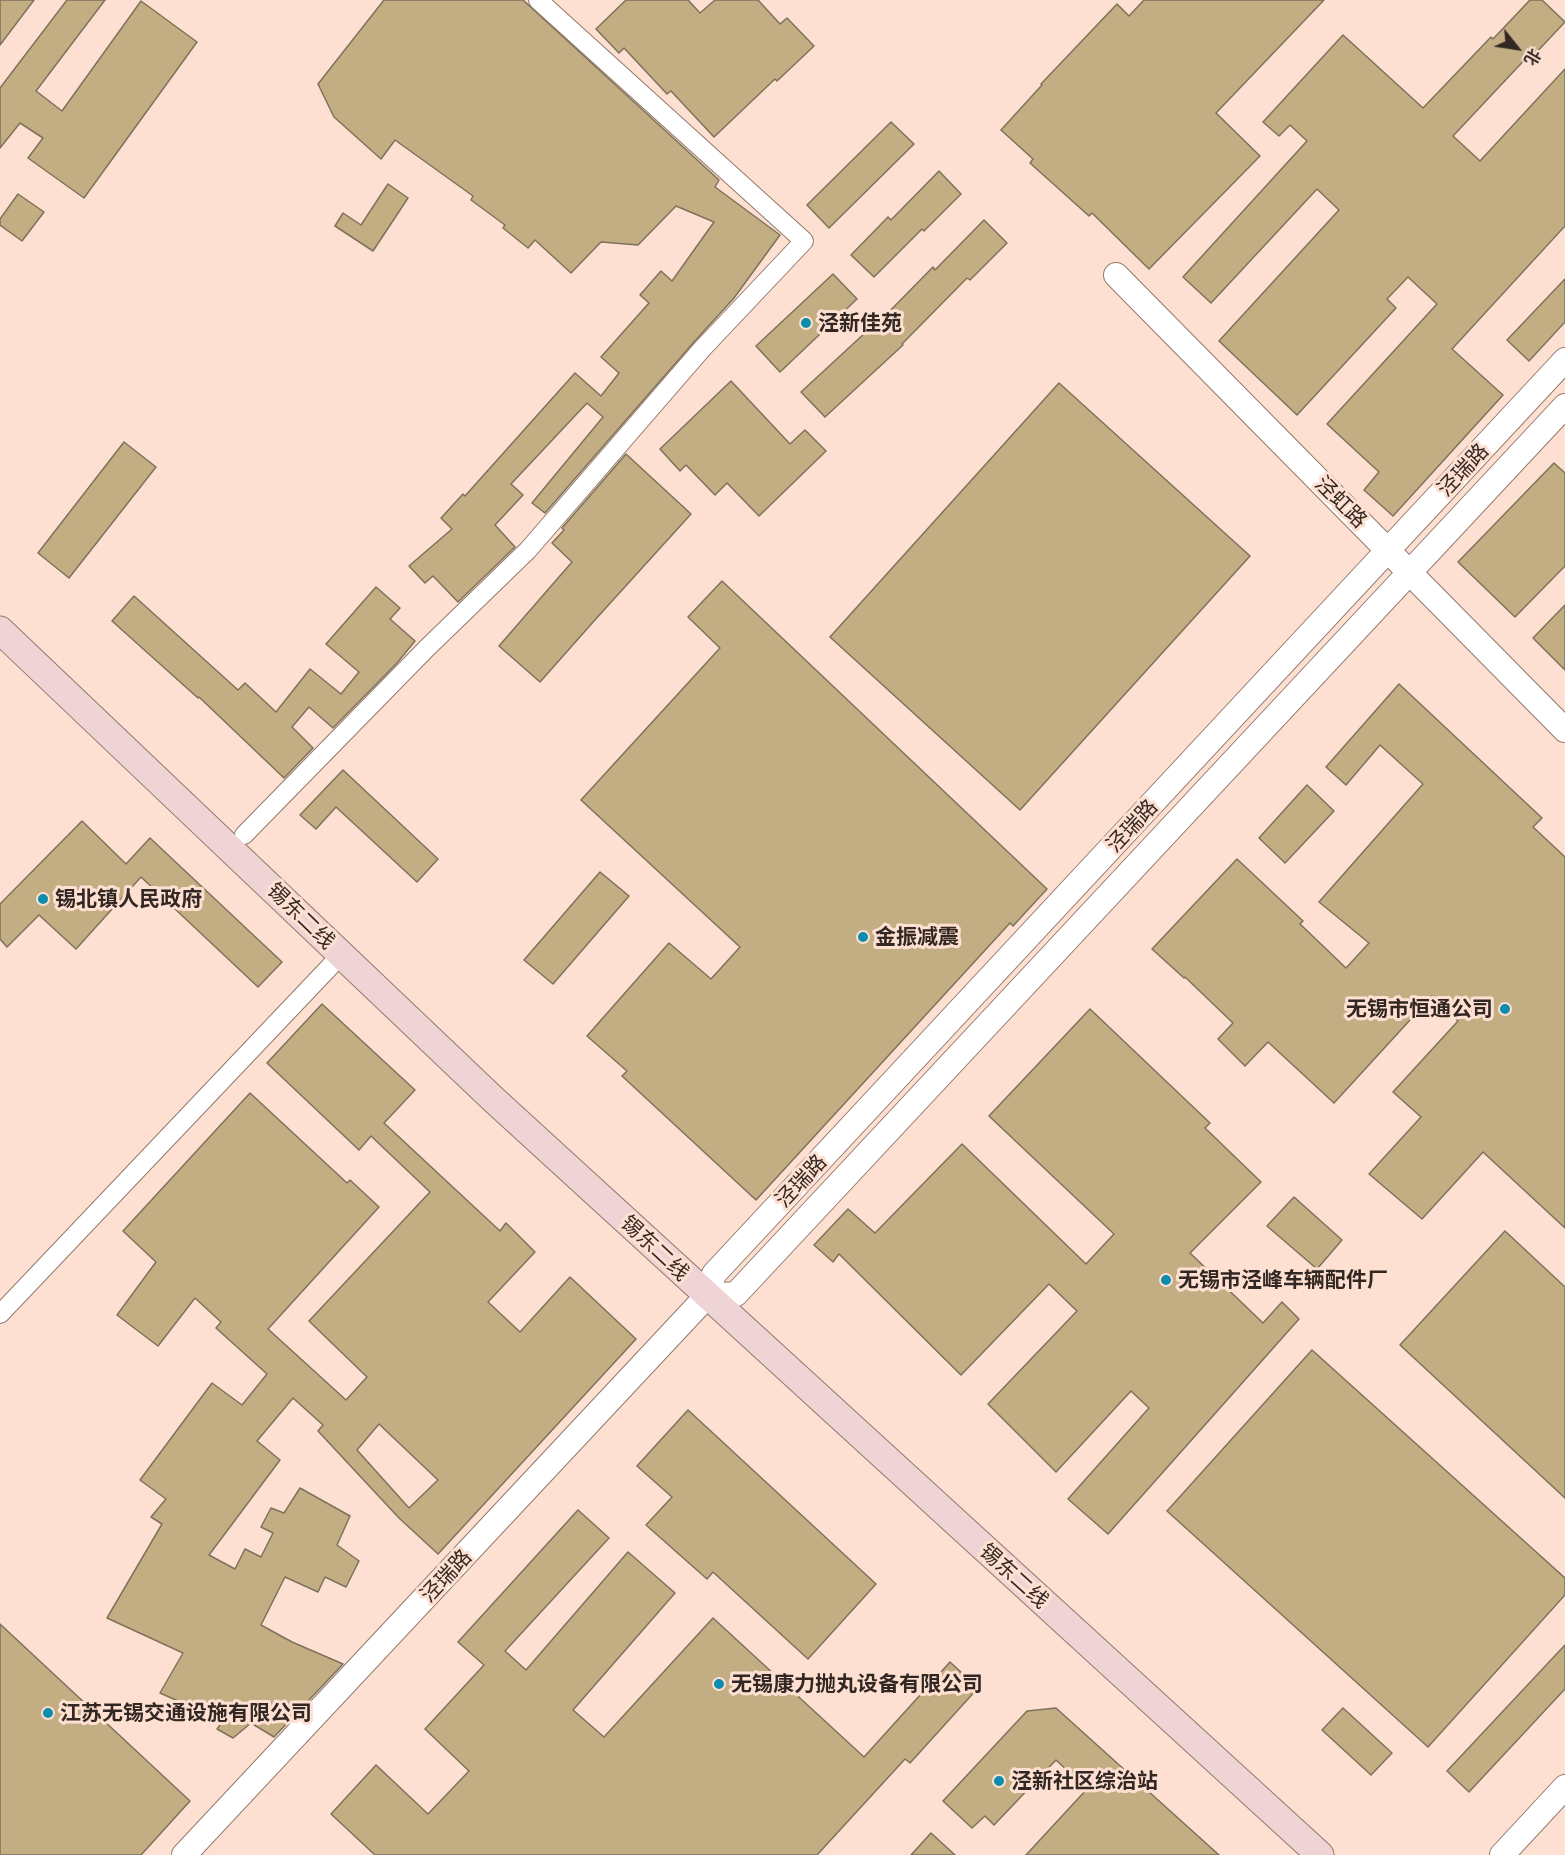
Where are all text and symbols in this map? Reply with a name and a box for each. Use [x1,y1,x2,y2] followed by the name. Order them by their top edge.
[1487,18,1547,78] north arrow
[1521,46,1544,68] text: 北
[818,310,902,336] place label: 泾新佳苑
[799,316,813,330] marker: 泾新佳苑
[1432,438,1494,502] street label: 泾瑞路
[1310,471,1372,533] street label: 泾虹路
[1101,794,1163,858] street label: 泾瑞路
[262,878,340,954] street label: 锡东二线
[55,886,202,912] place label: 锡北镇人民政府
[36,892,50,906] marker: 锡北镇人民政府
[875,924,959,950] place label: 金振减震
[856,930,870,944] marker: 金振减震
[1346,996,1493,1022] place label: 无锡市恒通公司
[1498,1002,1512,1016] marker: 无锡市恒通公司
[770,1149,832,1213] street label: 泾瑞路
[616,1210,694,1286] street label: 锡东二线
[1178,1267,1388,1293] place label: 无锡市泾峰车辆配件厂
[1159,1273,1173,1287] marker: 无锡市泾峰车辆配件厂
[974,1539,1054,1613] street label: 锡东二线
[415,1544,477,1608] street label: 泾瑞路
[731,1671,983,1697] place label: 无锡康力抛丸设备有限公司
[712,1677,726,1691] marker: 无锡康力抛丸设备有限公司
[60,1700,312,1726] place label: 江苏无锡交通设施有限公司
[41,1706,55,1720] marker: 江苏无锡交通设施有限公司
[1011,1768,1158,1794] place label: 泾新社区综治站
[992,1774,1006,1788] marker: 泾新社区综治站

